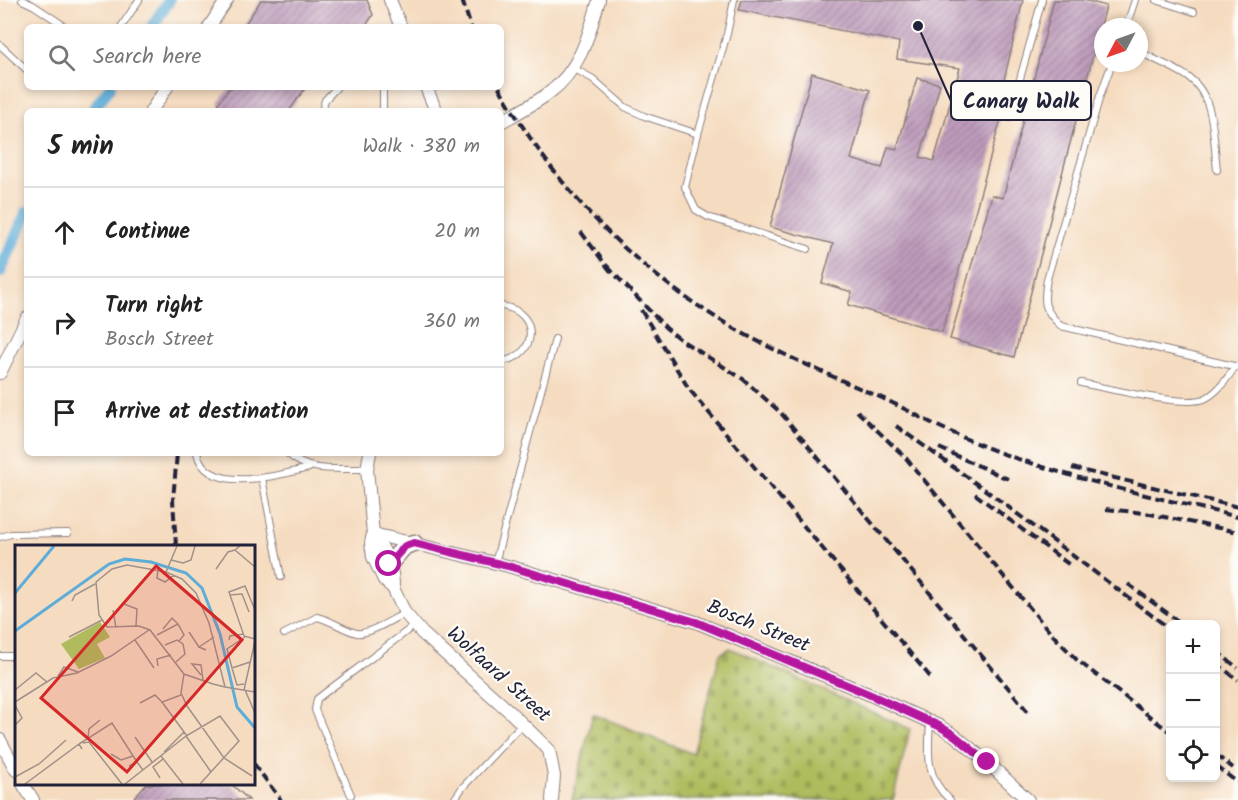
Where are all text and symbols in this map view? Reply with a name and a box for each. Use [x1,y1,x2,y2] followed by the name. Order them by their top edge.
[1094,18,1148,72] north arrow
[24,24,504,90] search box
[93,40,201,75] text: Search here
[45,41,78,74] icon: search
[951,81,1091,120] callout: Canary Walk
[963,86,1080,119] text: Canary Walk
[48,126,114,168] text: 5 min
[363,131,480,163] text: Walk · 380 m
[105,215,190,250] text: Continue
[48,216,81,249] icon: ahead
[434,216,480,248] text: 20 m
[105,289,203,324] text: Turn right
[48,306,81,339] icon: right
[424,306,480,338] text: 360 m
[105,324,214,356] text: Bosch Street
[105,395,308,430] text: Arrive at destination
[48,396,81,429] icon: arrive
[15,545,255,785] inset map
[375,550,401,576] route start
[702,592,815,662] street label: Bosch Street
[439,619,558,731] street label: Wolfaard Street
[1166,620,1220,782] map controls
[1166,620,1220,674] button: +
[1166,674,1220,728] button: −
[1166,728,1220,782] button: locate
[973,748,999,774] route end

